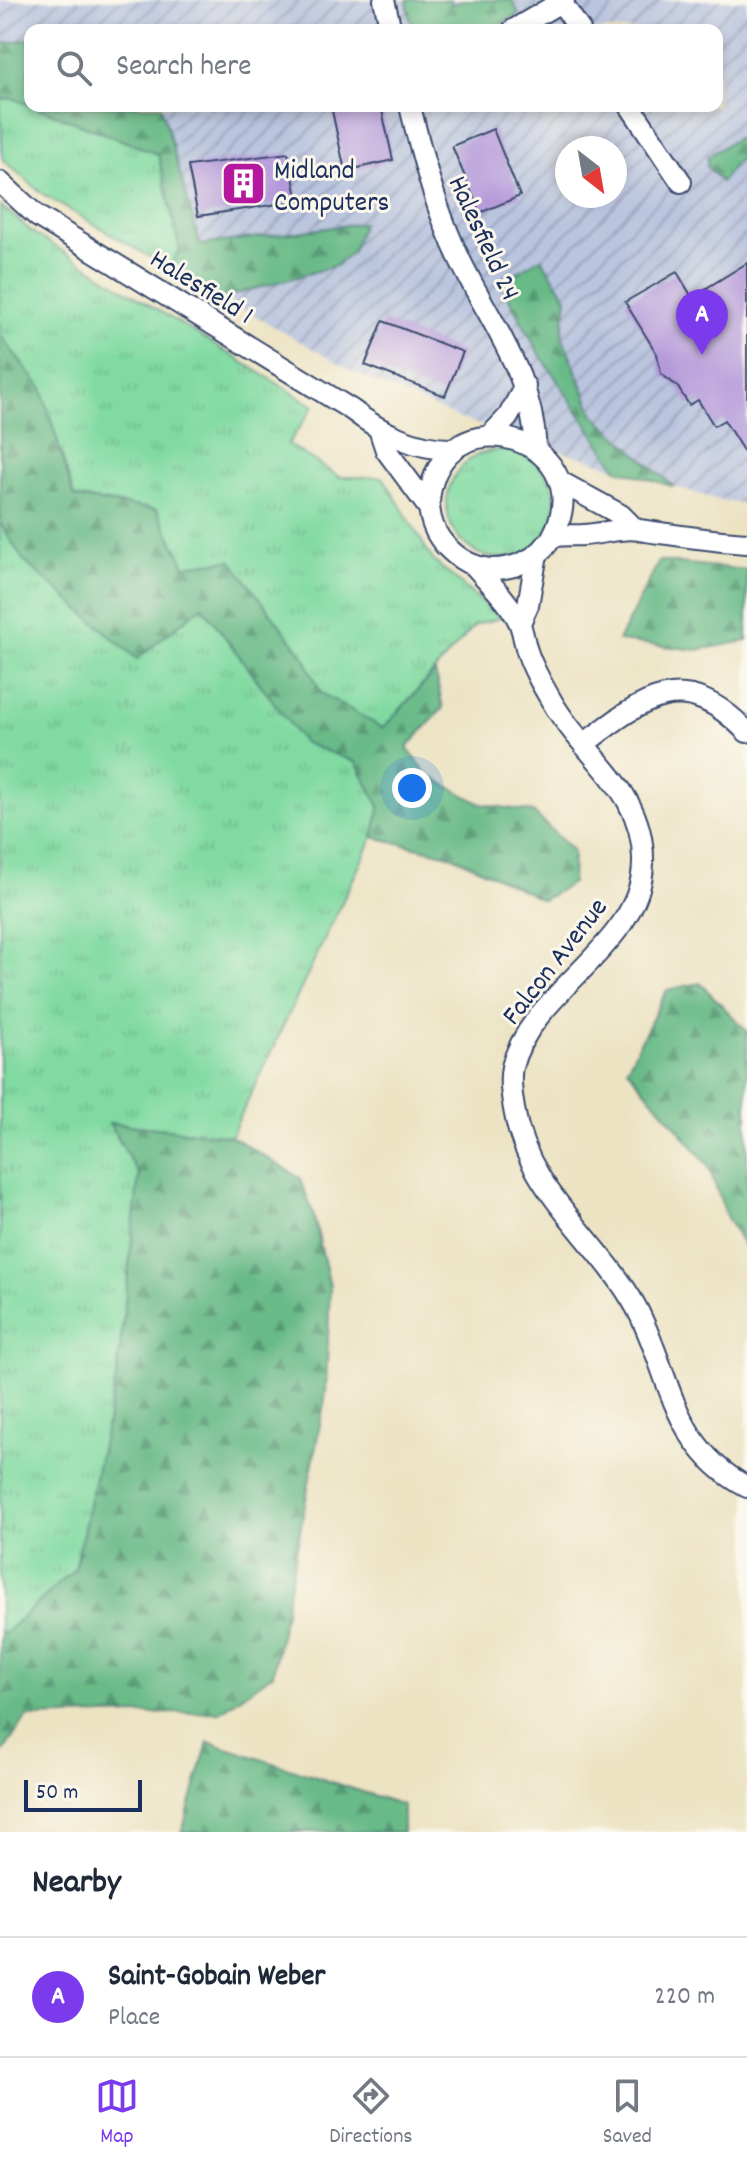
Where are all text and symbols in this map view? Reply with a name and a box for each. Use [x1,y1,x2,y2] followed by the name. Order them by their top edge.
[24,24,723,112] search box
[52,46,96,90] icon: search
[116,47,252,90] text: Search here
[555,136,627,208] north arrow
[274,153,389,225] place label: Midland Computers
[219,160,267,208] building icon: Midland Computers
[435,170,528,308] street label: Halesfield 24
[141,242,260,337] street label: Halesfield 1
[676,289,728,355] pin: A
[392,768,432,808] your location
[494,891,619,1035] street label: Falcon Avenue
[24,1776,142,1812] scale bar
[36,1778,78,1809] text: 50 m
[32,1860,121,1909] text: Nearby
[108,1957,326,2000] text: Saint-Gobain Weber
[51,1979,65,2016] text: A
[654,1979,715,2016] text: 220 m
[108,2000,160,2037] text: Place
[95,2074,139,2153] tab: Map
[329,2074,413,2153] tab: Directions
[603,2074,652,2153] tab: Saved

